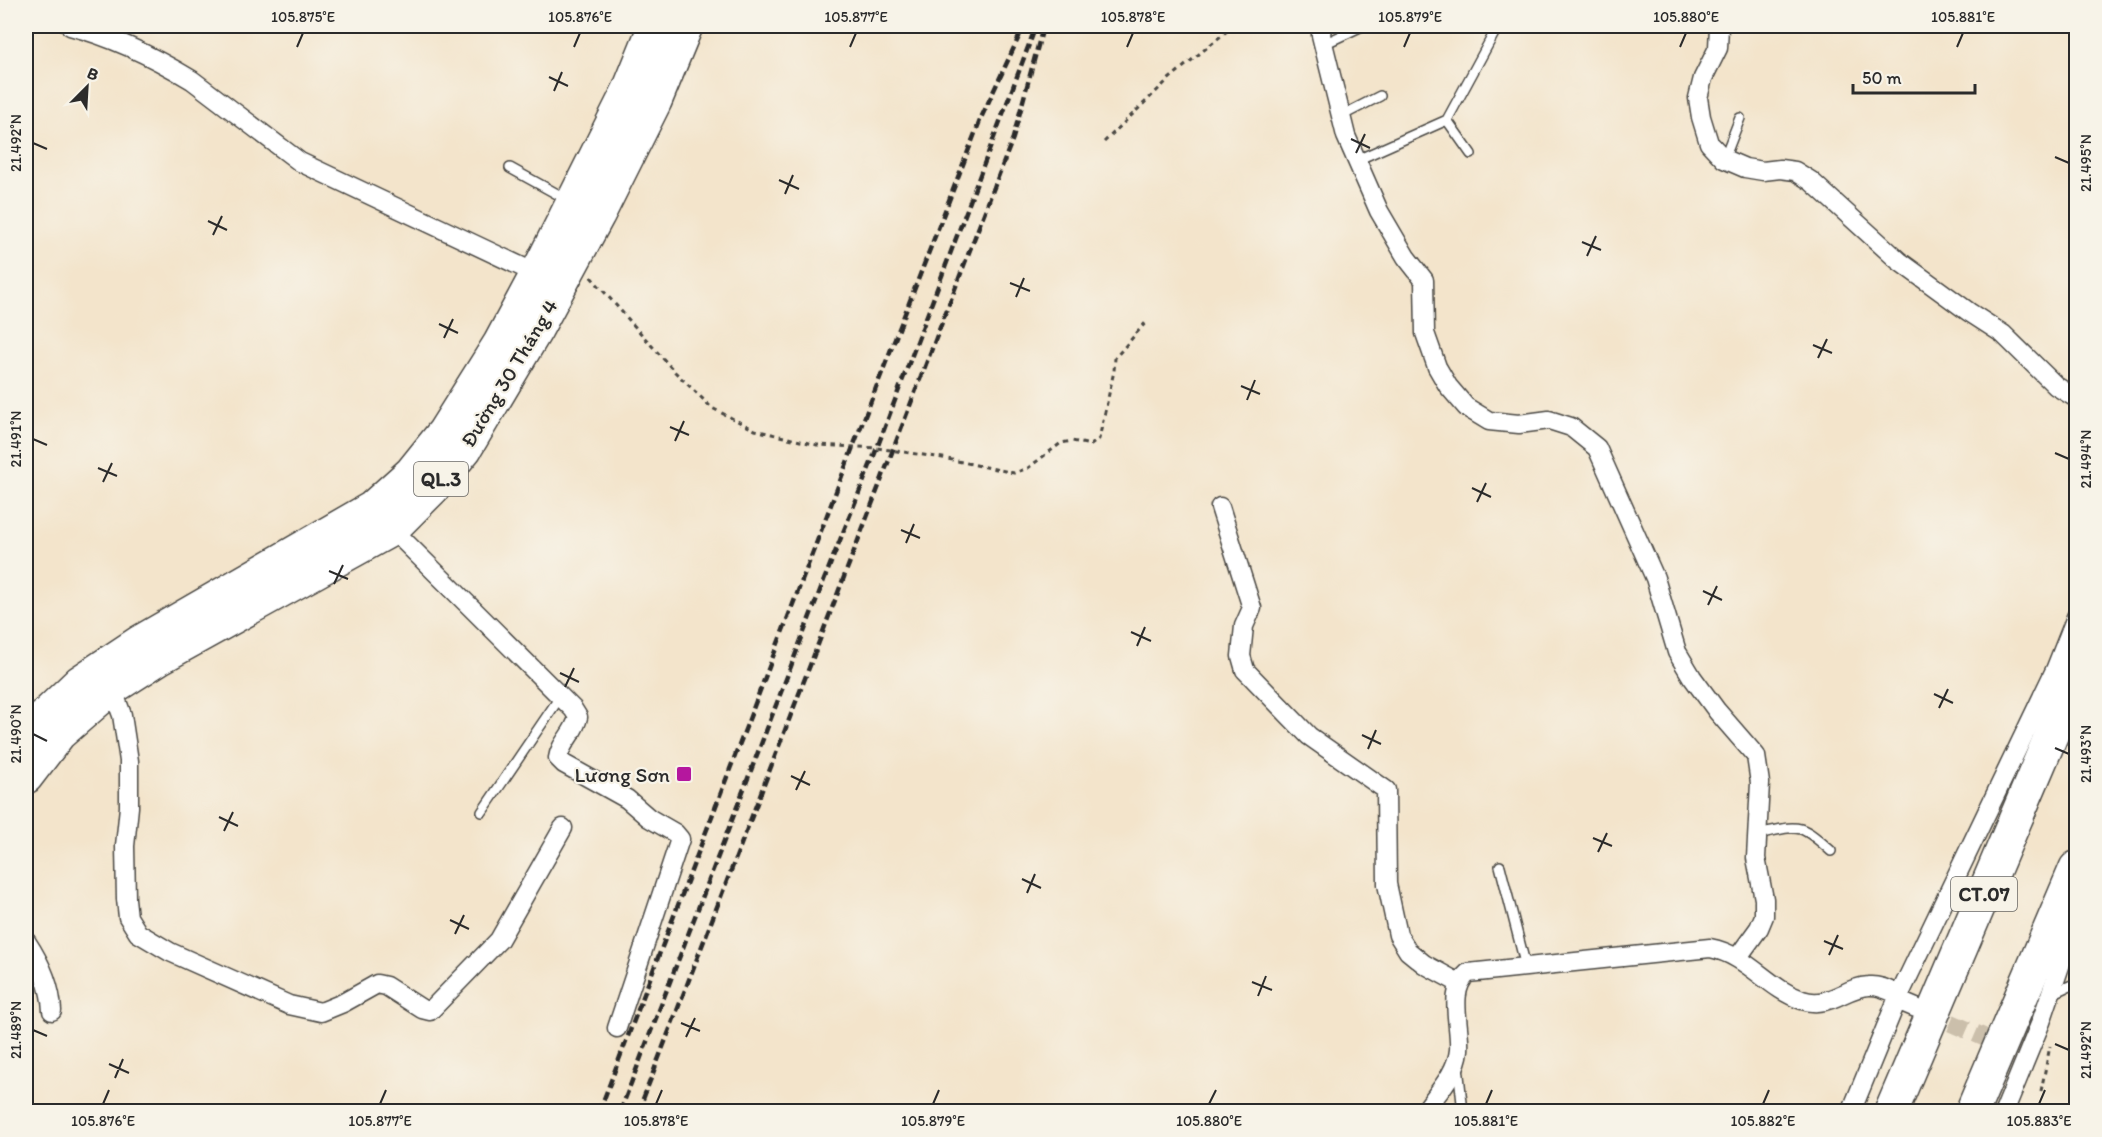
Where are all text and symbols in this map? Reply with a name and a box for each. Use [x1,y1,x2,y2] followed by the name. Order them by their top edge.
[271,8,335,26] text: 105.875°E
[548,8,612,26] text: 105.876°E
[824,8,888,26] text: 105.877°E
[1101,8,1165,26] text: 105.878°E
[1378,8,1442,26] text: 105.879°E
[1653,8,1719,26] text: 105.880°E
[1931,8,1995,26] text: 105.881°E
[57,57,117,117] north arrow
[1853,57,1974,95] scale bar
[84,63,102,85] text: B
[1862,67,1902,89] text: 50 m
[7,114,25,172] text: 21.492°N
[2077,134,2095,192] text: 21.495°N
[455,294,563,451] street label: Đường 30 Tháng 4
[7,411,25,467] text: 21.491°N
[2077,430,2095,488] text: 21.494°N
[414,462,468,496] road number: QL.3
[7,704,25,764] text: 21.490°N
[2077,725,2095,783] text: 21.493°N
[575,762,670,787] place label: Lương Sơn
[675,765,693,783] marker: Lương Sơn
[1951,877,2017,911] road number: CT.07
[7,1001,25,1059] text: 21.489°N
[2077,1021,2095,1079] text: 21.492°N
[71,1112,135,1130] text: 105.876°E
[348,1112,412,1130] text: 105.877°E
[624,1112,688,1130] text: 105.878°E
[901,1112,965,1130] text: 105.879°E
[1176,1112,1242,1130] text: 105.880°E
[1454,1112,1518,1130] text: 105.881°E
[1731,1112,1795,1130] text: 105.882°E
[2006,1112,2072,1130] text: 105.883°E

